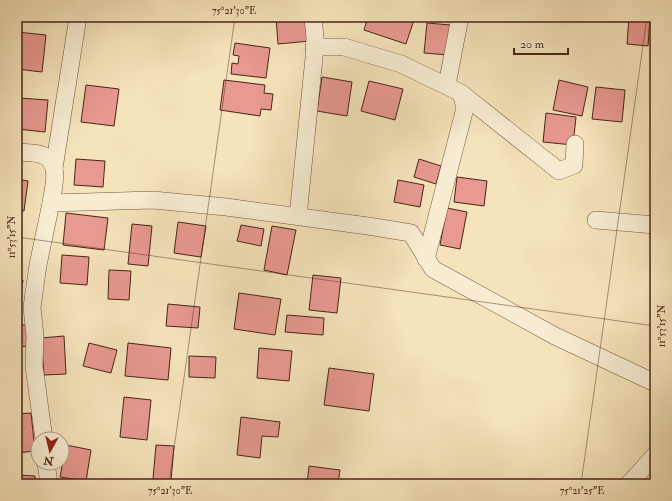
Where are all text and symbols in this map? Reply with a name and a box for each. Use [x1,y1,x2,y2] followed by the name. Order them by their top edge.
[212,5,256,17] text: 75°21'30"E
[514,30,568,56] scale bar
[520,37,545,52] text: 20 m
[6,216,18,258] text: 11°53'15"N
[656,305,668,347] text: 11°53'15"N
[30,431,70,471] north arrow
[42,453,55,468] text: N
[148,485,192,497] text: 75°21'30"E
[560,485,604,497] text: 75°21'25"E

